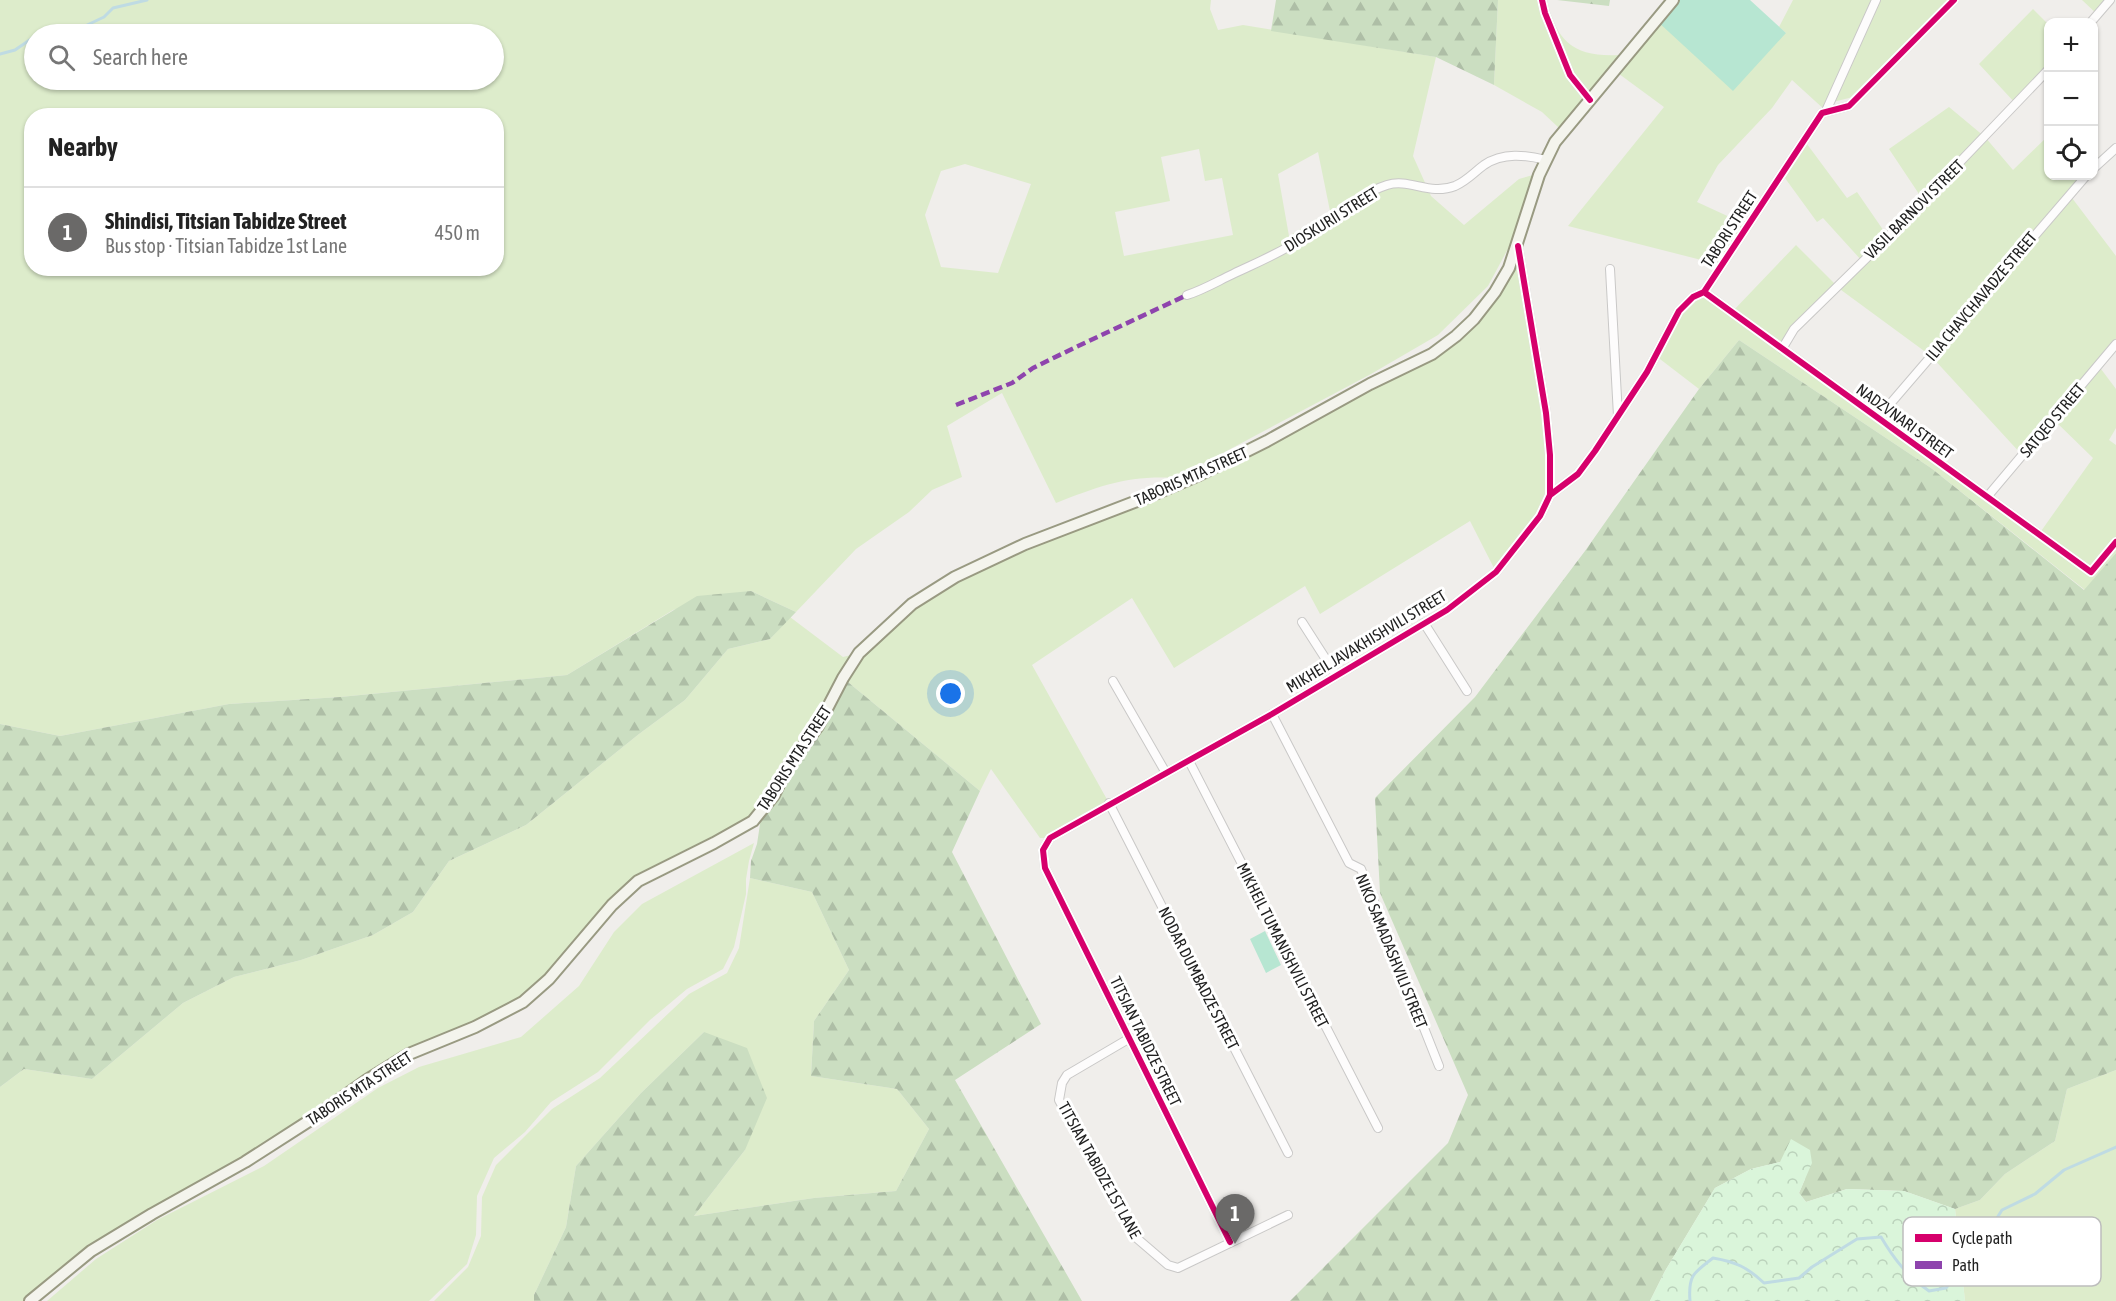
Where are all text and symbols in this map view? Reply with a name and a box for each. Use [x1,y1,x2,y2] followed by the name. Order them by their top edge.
[2044,18,2098,180] map controls
[2044,18,2098,72] button: +
[24,24,504,90] search box
[45,41,78,74] icon: search
[93,44,188,70] text: Search here
[2044,72,2098,126] button: −
[2044,126,2098,180] button: locate
[48,132,118,162] text: Nearby
[1861,156,1967,262] street label: VASIL BARNOVI STREET
[1281,183,1381,255] street label: DIOSKURII STREET
[1698,187,1760,271] street label: TABORI STREET
[105,208,346,234] text: Shindisi, Titsian Tabidze Street
[63,221,72,244] text: 1
[435,221,480,244] text: 450 m
[1922,228,2040,364] street label: ILIA CHAVCHAVADZE STREET
[105,234,347,257] text: Bus stop · Titsian Tabidze 1st Lane
[2016,379,2088,461] street label: SATQEO STREET
[1853,380,1957,462] street label: NADZVNARI STREET
[1132,443,1250,509] street label: TABORIS MTA STREET
[1283,586,1449,696] street label: MIKHEIL JAVAKHISHVILI STREET
[936,679,965,708] your location
[753,702,835,814] street label: TABORIS MTA STREET
[1234,860,1332,1030] street label: MIKHEIL TUMANISHVILI STREET
[1353,871,1431,1031] street label: NIKO SAMADASHVILI STREET
[1155,904,1243,1052] street label: NODAR DUMBADZE STREET
[1107,973,1185,1109] street label: TITSIAN TABIDZE STREET
[303,1047,415,1129] street label: TABORIS MTA STREET
[1055,1099,1145,1241] street label: TITSIAN TABIDZE 1ST LANE
[1216,1194,1254,1244] pin: 1
[1903,1217,2101,1286] legend
[1952,1229,2012,1248] text: Cycle path
[1952,1256,1979,1274] text: Path

